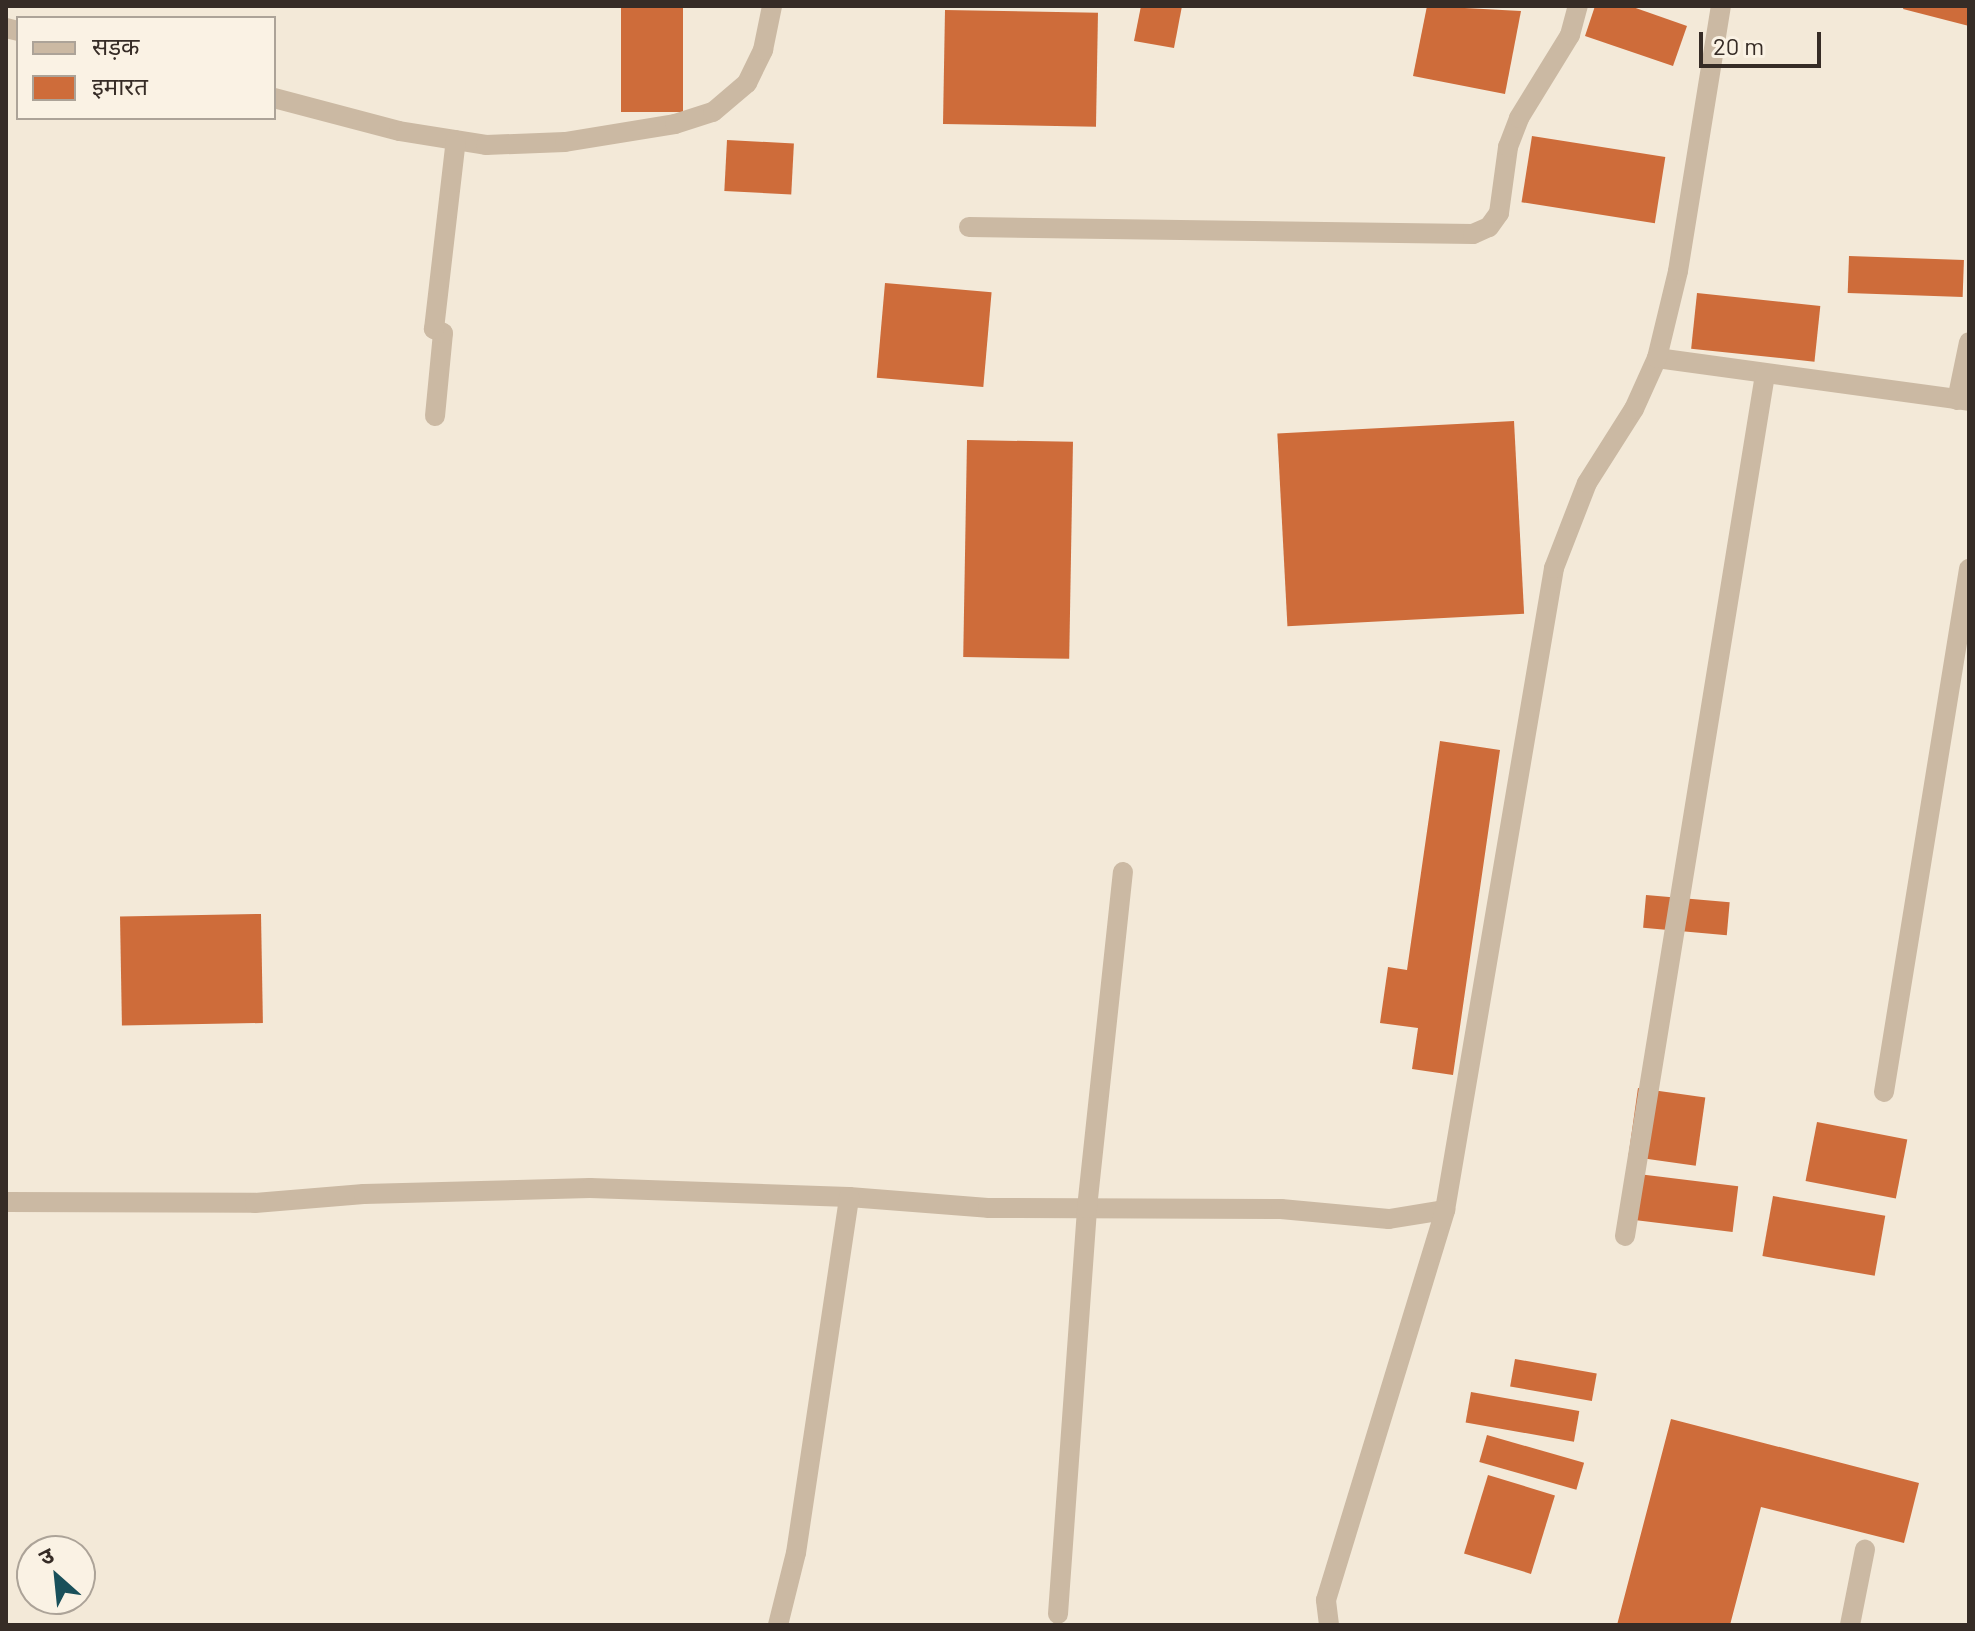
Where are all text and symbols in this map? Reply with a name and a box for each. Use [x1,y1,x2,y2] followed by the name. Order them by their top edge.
[16,16,276,120] legend
[1703,16,1825,66] scale bar
[92,31,140,60] text: सड़क
[1713,31,1764,60] text: 20 m
[92,71,148,100] text: इमारत
[16,1535,96,1615] north arrow
[34,1541,58,1570] text: उ

